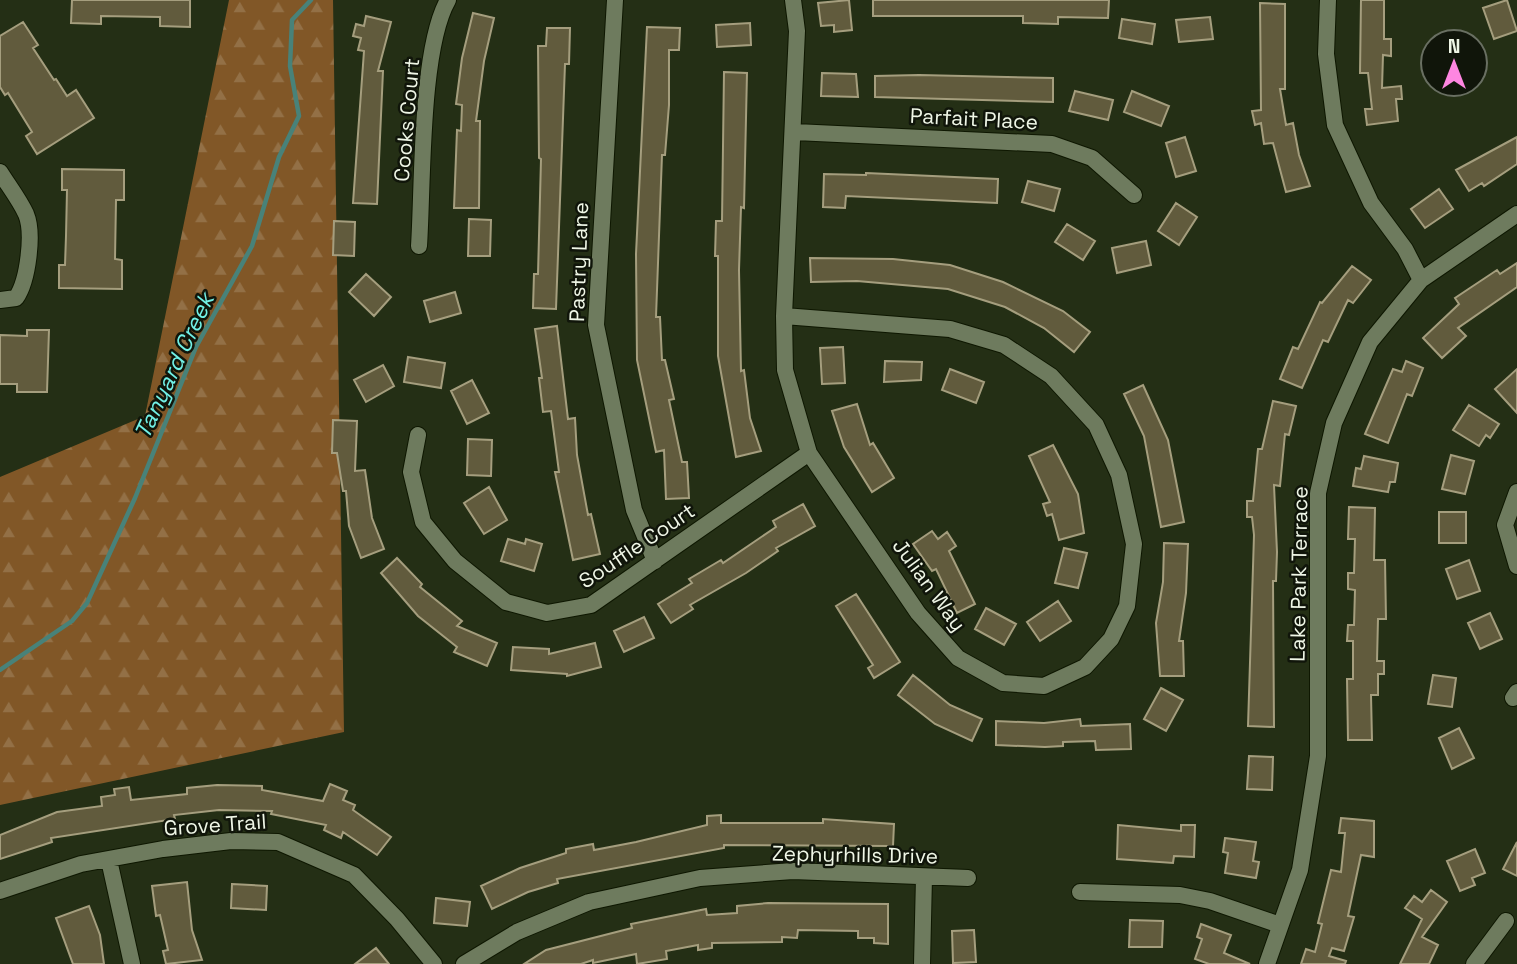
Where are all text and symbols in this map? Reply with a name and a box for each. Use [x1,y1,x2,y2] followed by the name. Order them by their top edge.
[1419,28,1489,98] north arrow
[1448,34,1460,59] text: N
[388,57,425,183] street label: Cooks Court
[909,102,1039,135] street label: Parfait Place
[563,202,594,322] street label: Pastry Lane
[127,286,222,444] water label: Tanyard Creek
[1283,486,1314,662] street label: Lake Park Terrace
[574,497,700,594] street label: Souffle Court
[887,533,972,636] street label: Julian Way
[163,807,267,842] street label: Grove Trail
[772,840,938,869] street label: Zephyrhills Drive

